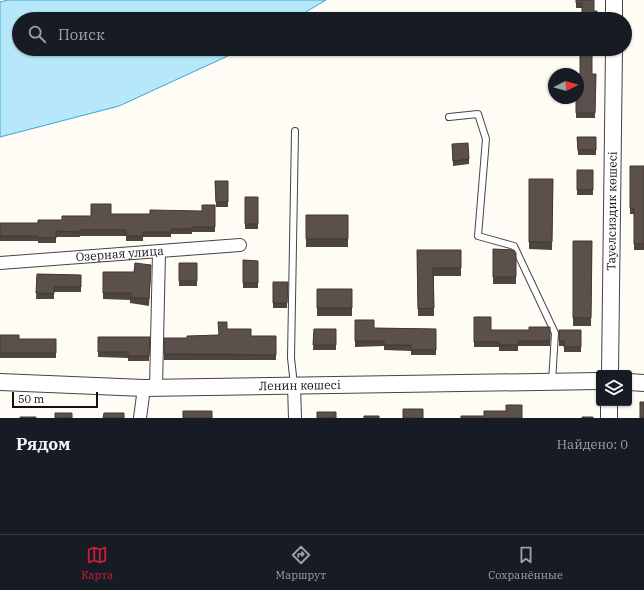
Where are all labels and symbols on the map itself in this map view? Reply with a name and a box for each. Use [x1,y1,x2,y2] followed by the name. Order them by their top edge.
[548,68,584,104] north arrow
[603,151,620,271] street label: Тауелсиздик көшесі
[75,243,165,264] street label: Озерная улица
[259,377,341,393] street label: Ленин көшесі
[12,390,98,409] scale bar

